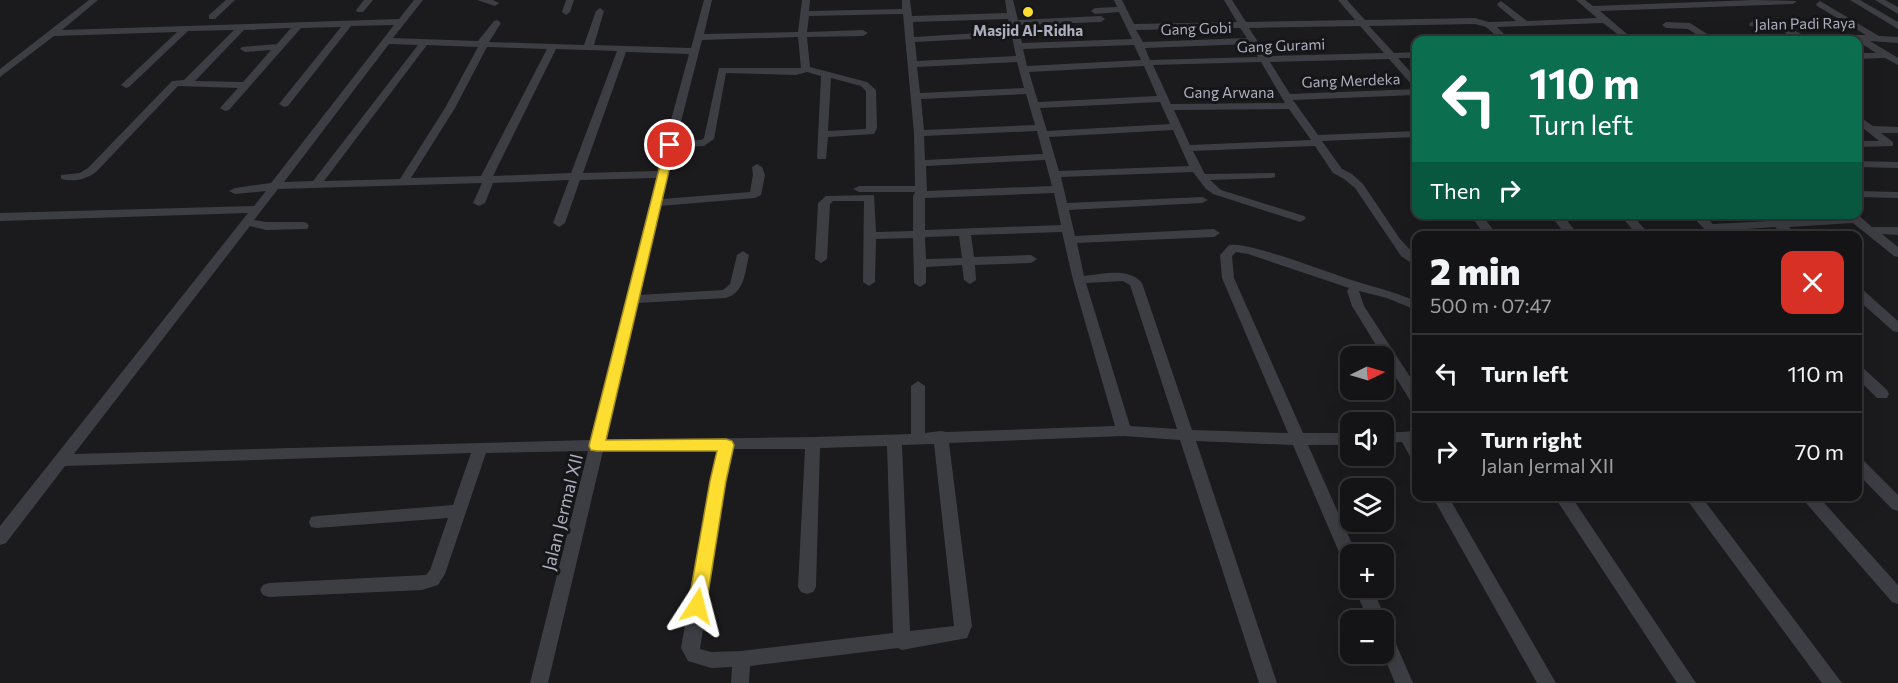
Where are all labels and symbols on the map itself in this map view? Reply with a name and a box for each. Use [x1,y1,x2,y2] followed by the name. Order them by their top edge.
[1021,5,1035,19] marker: Masjid Al-Ridha
[1754,13,1856,33] street label: Jalan Padi Raya
[1160,18,1232,38] street label: Gang Gobi
[973,21,1083,39] place label: Masjid Al-Ridha
[1236,34,1326,56] street label: Gang Gurami
[1301,69,1401,91] street label: Gang Merdeka
[1184,83,1274,101] street label: Gang Arwana
[644,119,695,170] pin
[1340,346,1394,400] north arrow
[537,451,587,573] street label: Jalan Jermal XII
[665,574,729,638] position arrow

